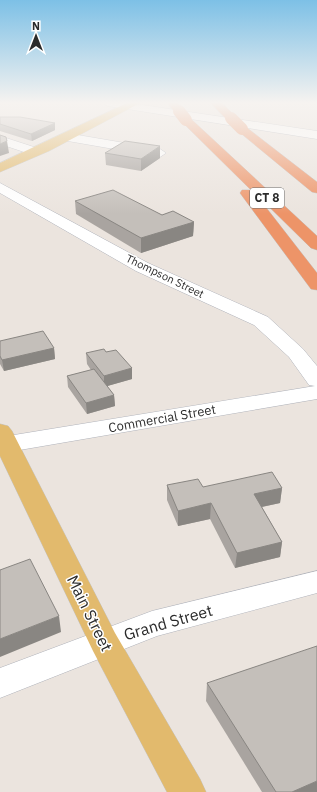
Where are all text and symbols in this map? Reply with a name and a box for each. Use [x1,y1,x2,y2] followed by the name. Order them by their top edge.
[16,16,56,56] north arrow
[32,19,40,33] text: N
[250,188,284,208] road number: CT 8
[124,251,206,301] street label: Thompson Street
[107,401,217,436] street label: Commercial Street
[63,572,117,654] street label: Main Street
[121,600,215,644] street label: Grand Street

